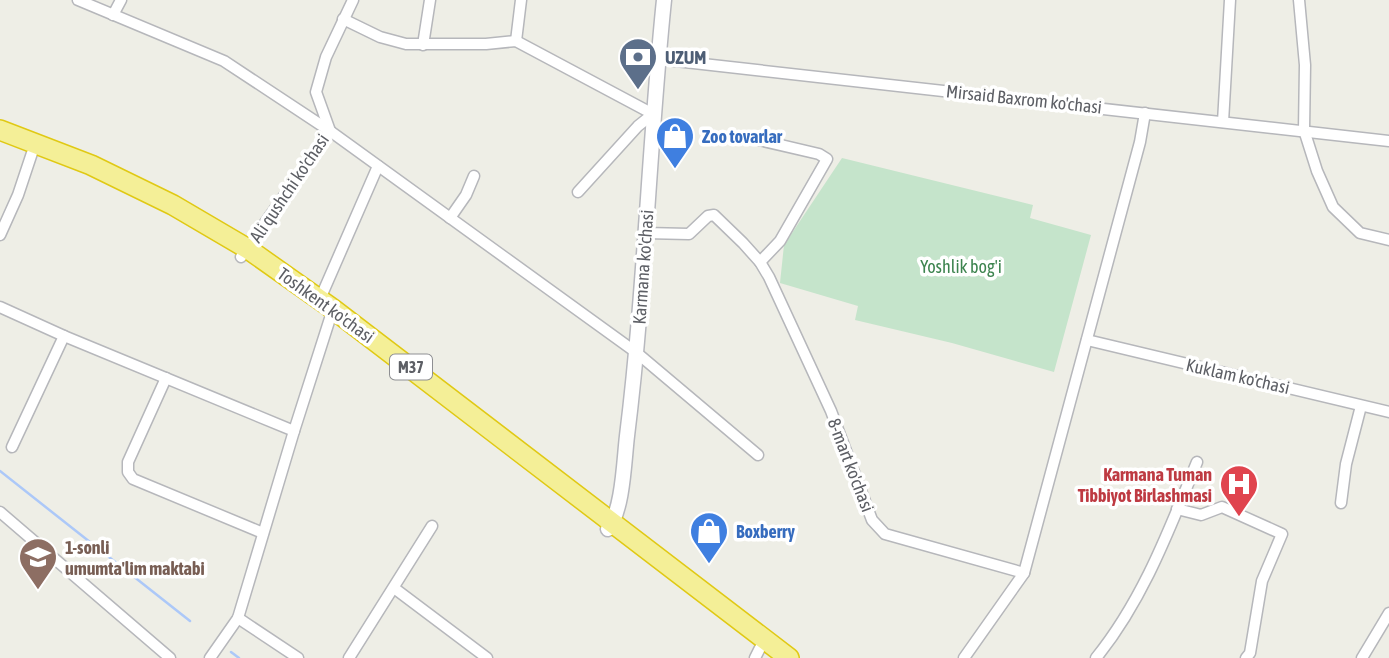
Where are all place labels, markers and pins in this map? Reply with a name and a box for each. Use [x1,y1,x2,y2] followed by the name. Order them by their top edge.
[617,36,659,91] bank icon: UZUM
[665,47,706,68] place label: UZUM
[654,115,696,170] shop icon: Zoo tovarlar
[702,126,783,147] place label: Zoo tovarlar
[1218,463,1260,518] hospital icon: Karmana Tuman Tibbiyot Birlashmasi
[1078,464,1212,506] place label: Karmana Tuman Tibbiyot Birlashmasi
[688,510,730,565] shop icon: Boxberry
[736,521,795,542] place label: Boxberry
[17,536,59,591] school or university icon: 1-sonli umumta'lim maktabi
[65,537,205,579] place label: 1-sonli umumta'lim maktabi

